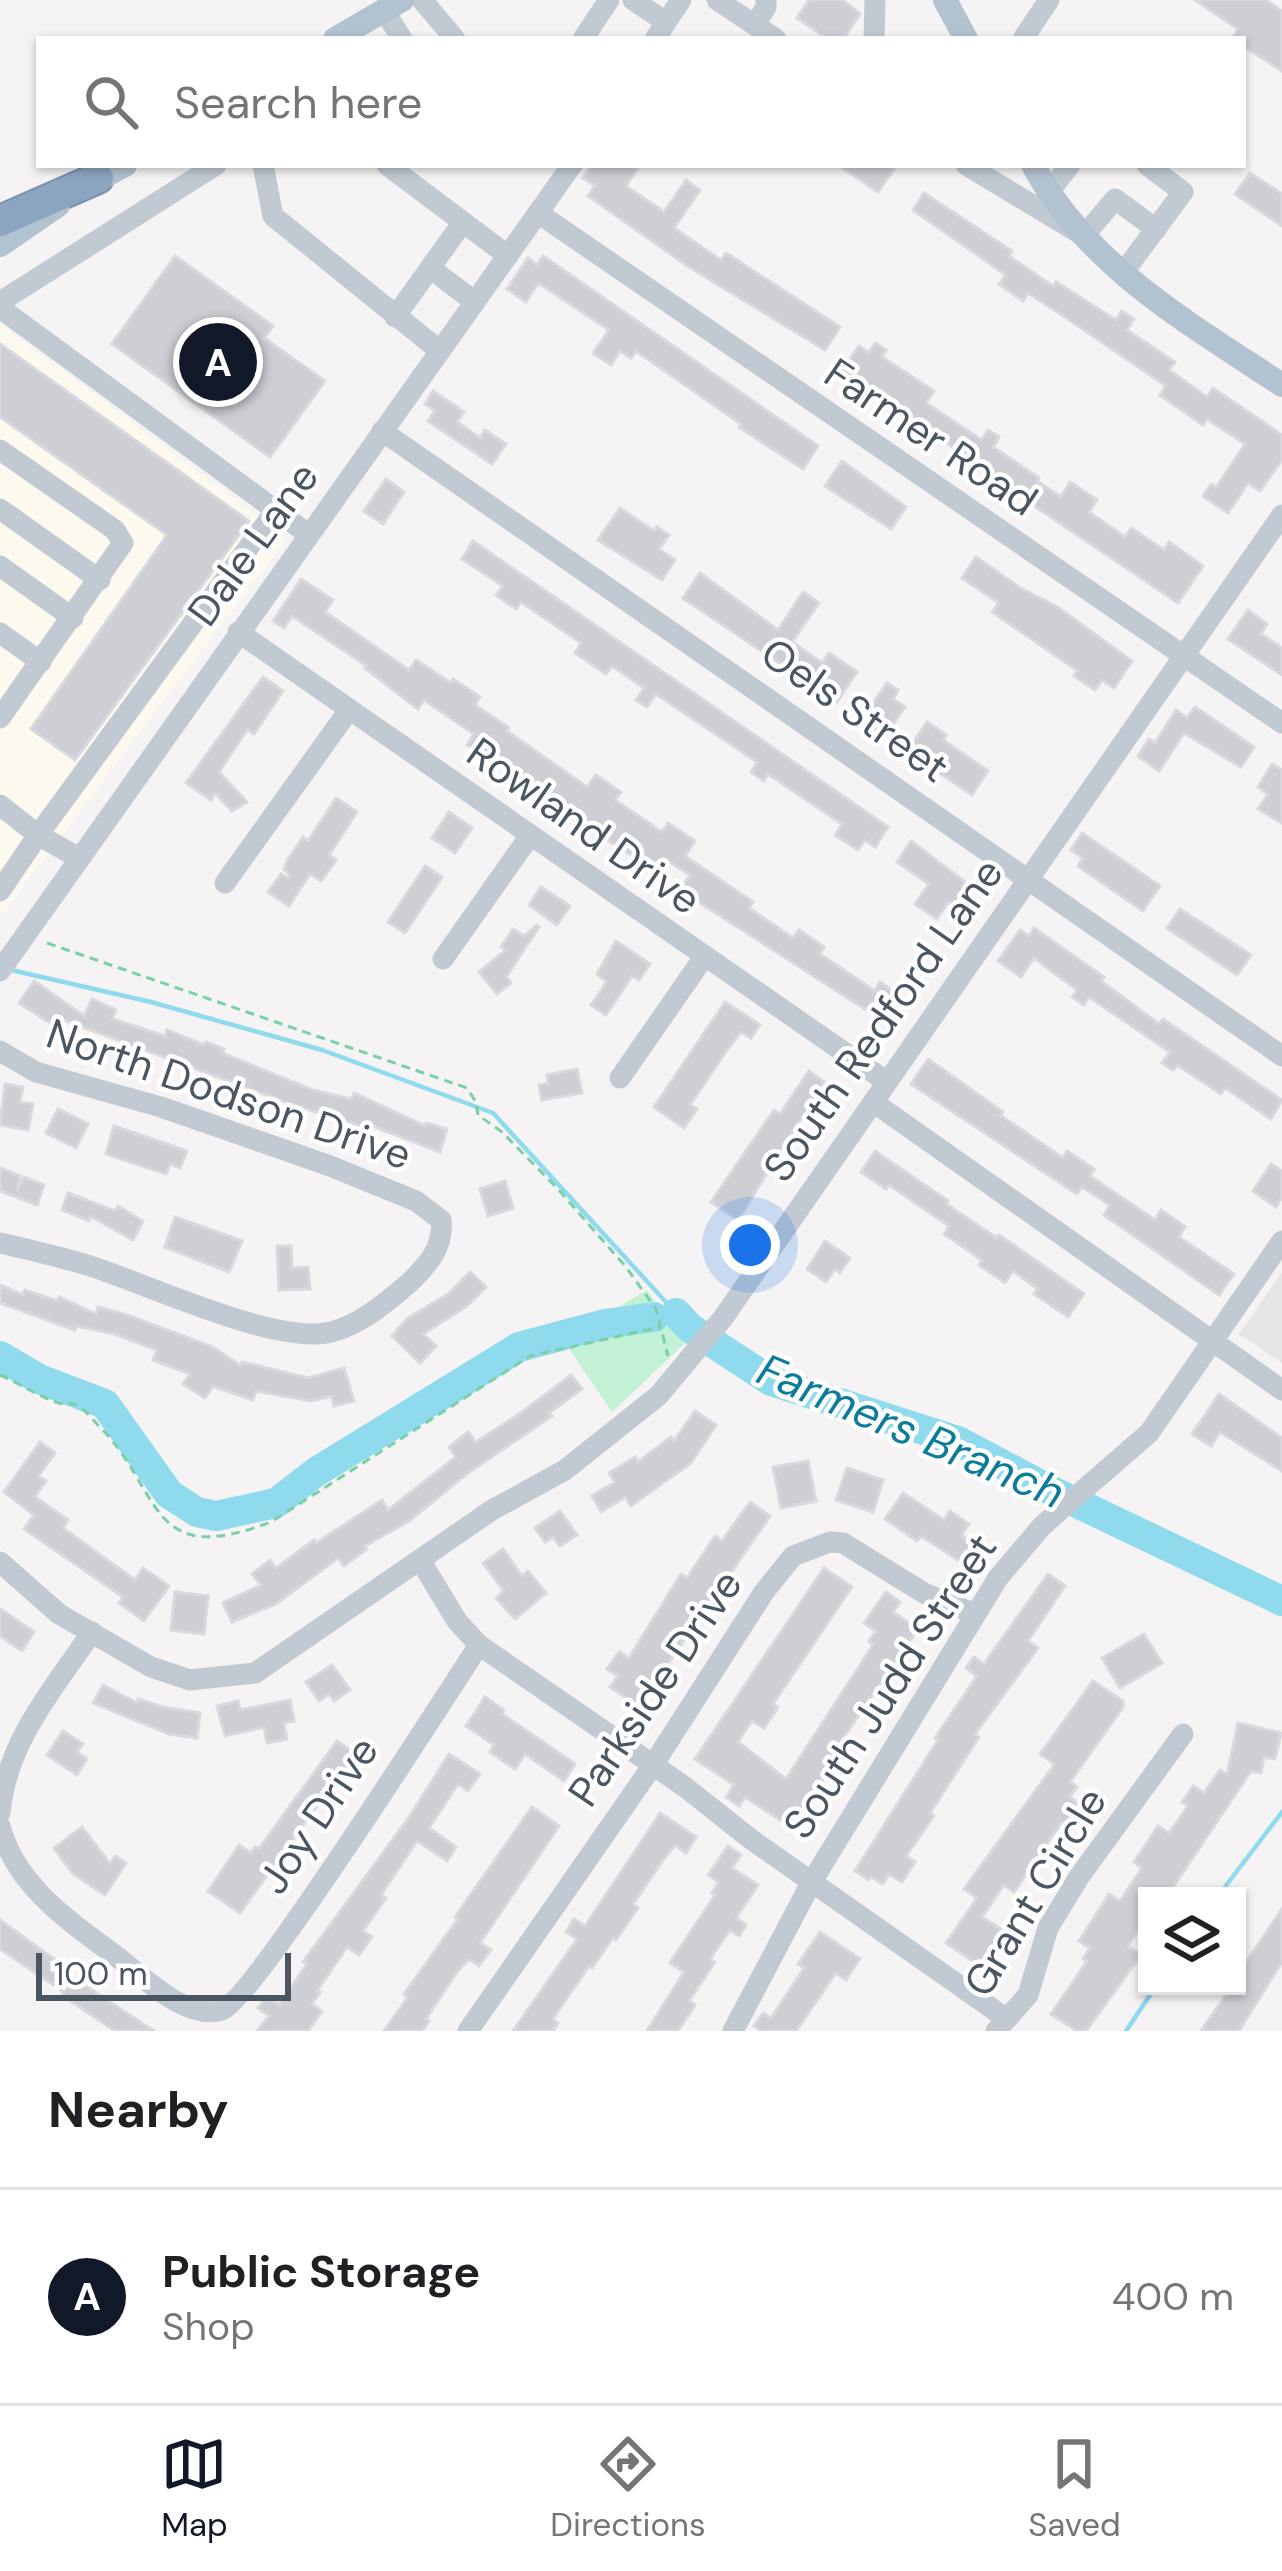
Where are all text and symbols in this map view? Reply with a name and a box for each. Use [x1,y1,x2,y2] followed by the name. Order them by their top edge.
[36,36,1246,168] search box
[78,69,144,135] icon: search
[174,73,422,132] text: Search here
[179,317,257,407] pin: A
[814,346,1048,528] street label: Farmer Road
[175,451,331,637] street label: Dale Lane
[750,625,960,795] street label: Oels Street
[456,725,712,927] street label: Rowland Drive
[751,848,1015,1192] street label: South Redford Lane
[39,1006,419,1182] street label: North Dodson Drive
[720,1215,780,1275] your location
[749,1340,1073,1522] water label: Farmers Branch
[771,1523,1009,1849] street label: South Judd Street
[556,1559,754,1817] street label: Parkside Drive
[245,1726,391,1904] street label: Joy Drive
[951,1777,1119,2007] street label: Grant Circle
[1138,1887,1246,1995] map controls
[1138,1887,1246,1995] button: layers
[36,1947,291,2000] scale bar
[54,1952,148,1995] text: 100 m
[48,2076,229,2143] text: Nearby
[162,2242,480,2301] text: Public Storage
[73,2271,101,2322] text: A
[1112,2271,1234,2322] text: 400 m
[162,2301,255,2352] text: Shop
[161,2431,228,2546] tab: Map
[550,2431,706,2546] tab: Directions
[1028,2431,1121,2546] tab: Saved

